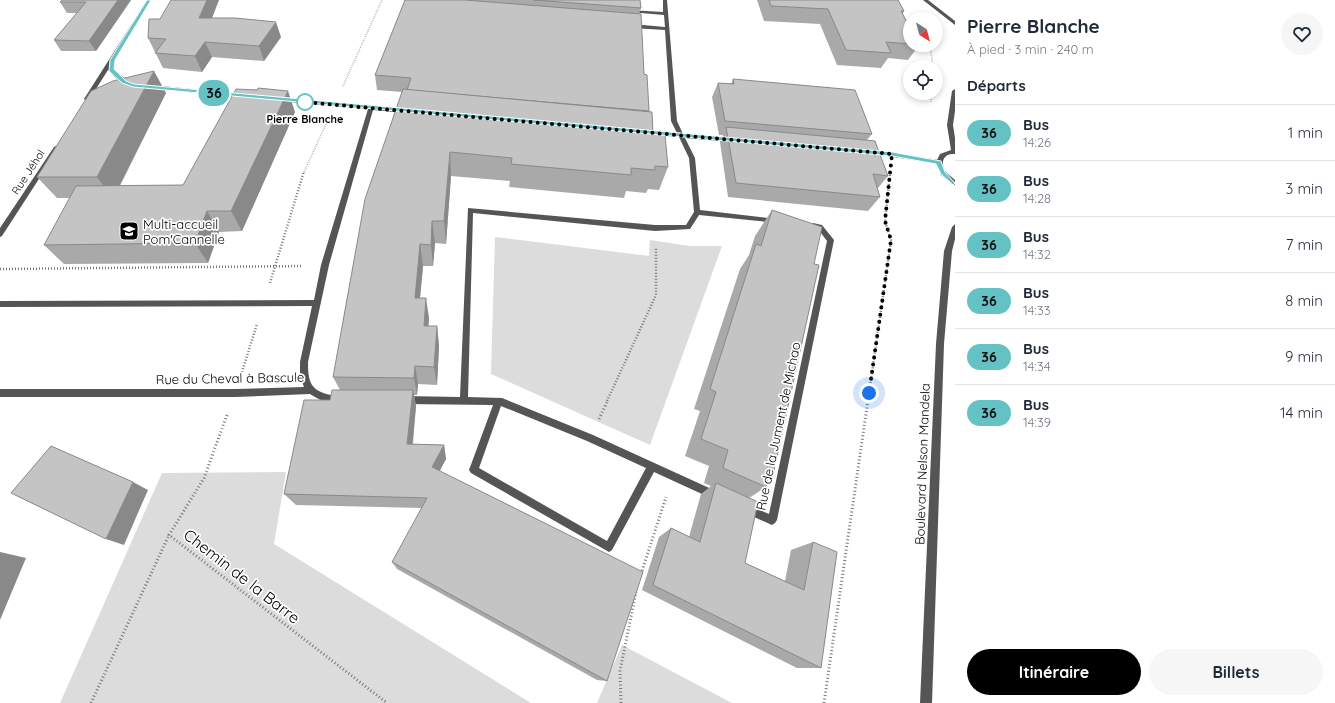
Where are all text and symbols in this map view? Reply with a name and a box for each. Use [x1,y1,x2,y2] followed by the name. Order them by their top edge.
[903,12,943,52] north arrow
[903,12,943,100] map controls
[1281,13,1323,55] button: heart
[967,14,1100,38] text: Pierre Blanche
[967,41,1094,57] text: À pied · 3 min · 240 m
[903,60,943,100] button: locate
[967,76,1026,95] text: Départs
[196,80,232,106] line badge: 36
[206,84,222,102] text: 36
[296,93,314,111] marker: Pierre Blanche
[267,112,344,126] place label: Pierre Blanche
[1023,115,1049,134] text: Bus
[1288,123,1323,142] text: 1 min
[981,124,997,142] text: 36
[1023,134,1051,150] text: 14:26
[8,147,48,197] street label: Rue Jéhol
[1023,171,1049,190] text: Bus
[1285,179,1323,198] text: 3 min
[981,180,997,198] text: 36
[1023,190,1051,206] text: 14:28
[143,216,225,247] place label: Multi-accueil Pom'Cannelle
[118,220,140,242] school or university icon: Multi-accueil Pom'Cannelle
[1023,227,1049,246] text: Bus
[1286,235,1323,254] text: 7 min
[981,236,997,254] text: 36
[1023,246,1051,262] text: 14:32
[1023,283,1049,302] text: Bus
[1285,291,1323,310] text: 8 min
[981,292,997,310] text: 36
[1023,302,1051,318] text: 14:33
[1023,339,1049,358] text: Bus
[752,340,804,512] street label: Rue de la Jument de Michao
[1285,347,1323,366] text: 9 min
[981,348,997,366] text: 36
[1023,358,1051,374] text: 14:34
[156,369,304,387] street label: Rue du Cheval à Bascule
[859,383,879,403] your location
[911,383,933,545] street label: Boulevard Nelson Mandela
[1023,395,1049,414] text: Bus
[1280,403,1323,422] text: 14 min
[981,404,997,422] text: 36
[1023,414,1051,430] text: 14:39
[180,524,304,628] street label: Chemin de la Barre
[967,649,1141,695] button: Itinéraire
[1149,649,1323,695] button: Billets

